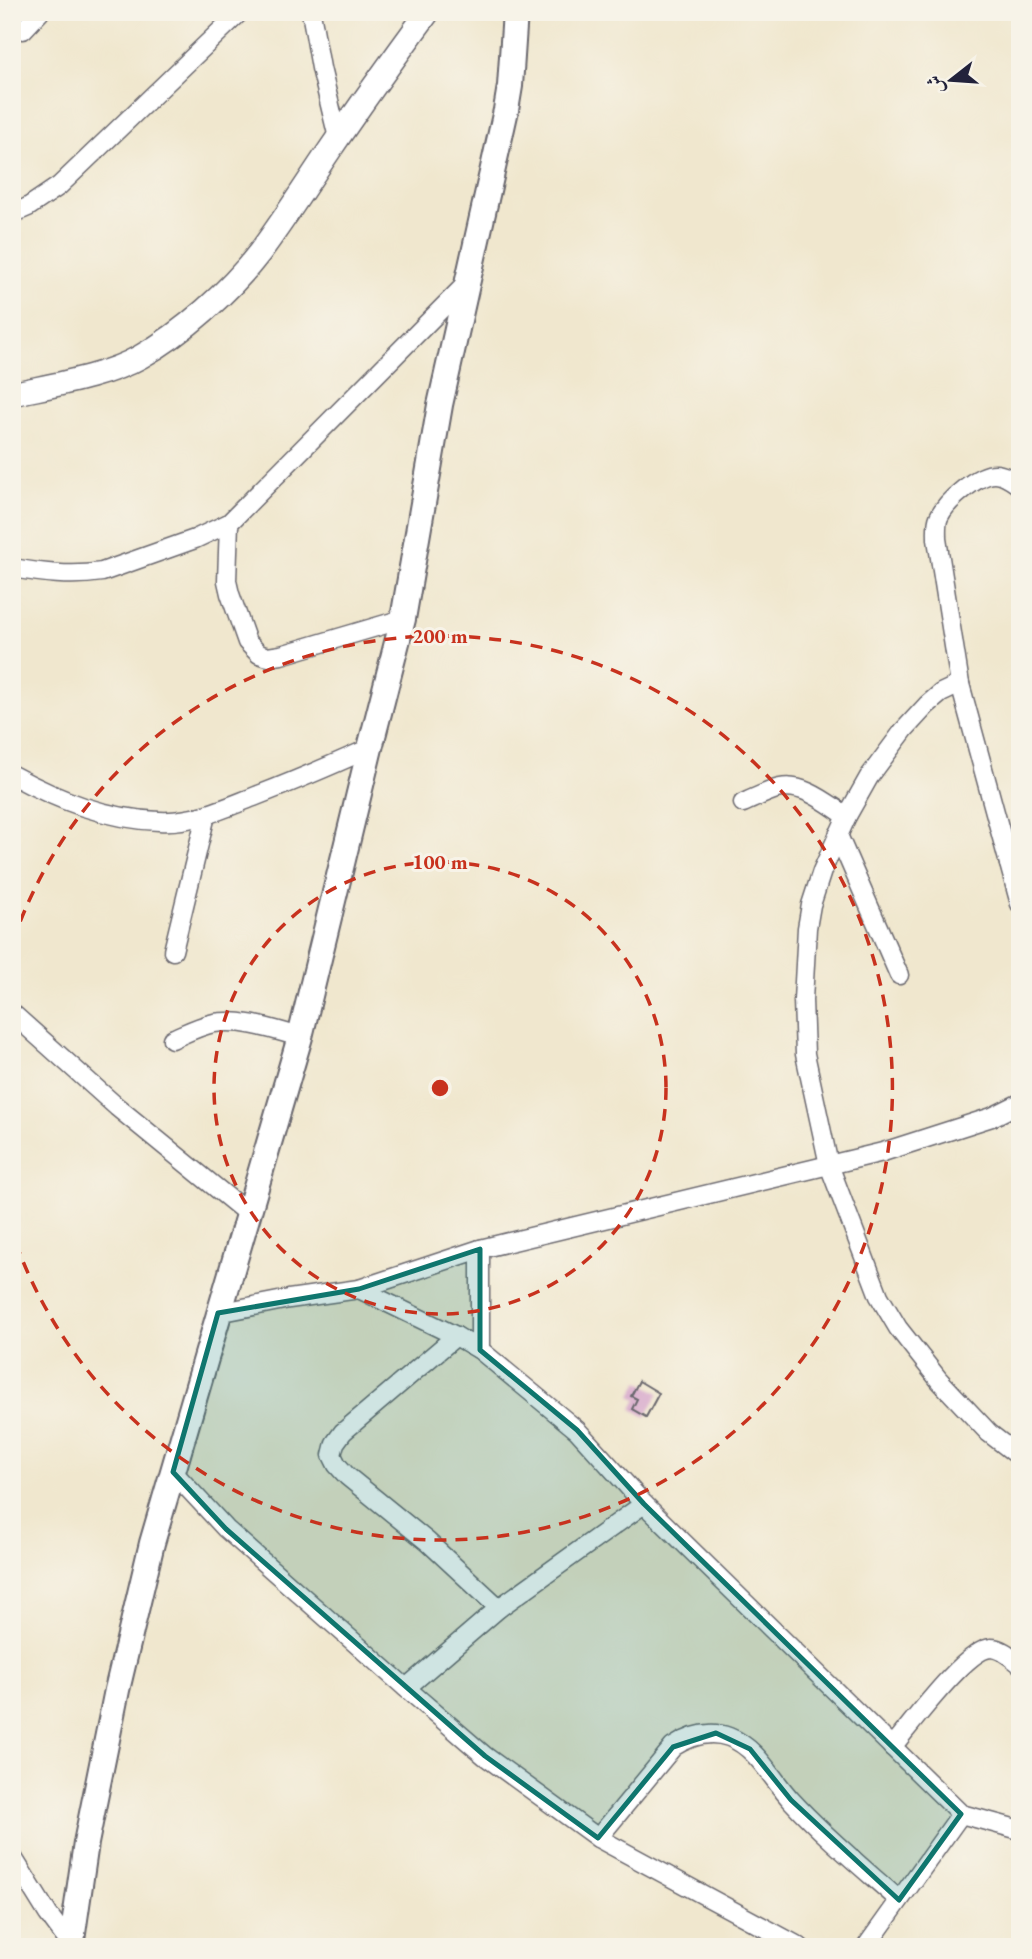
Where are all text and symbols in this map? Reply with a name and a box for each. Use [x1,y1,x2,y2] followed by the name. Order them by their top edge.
[916,46,986,116] north arrow
[921,72,950,97] text: ش
[412,622,468,649] text: 200 m
[412,848,468,875] text: 100 m
[428,1076,452,1100] centre of rings

